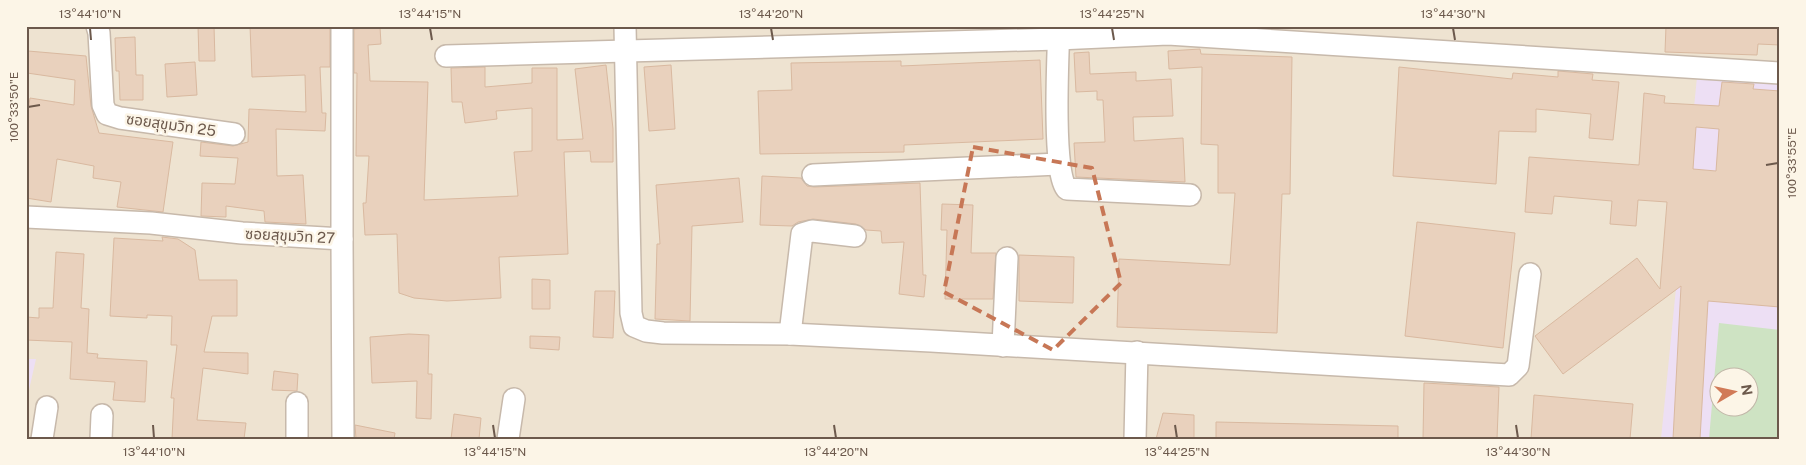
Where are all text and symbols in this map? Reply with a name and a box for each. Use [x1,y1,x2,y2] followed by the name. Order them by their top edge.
[59,7,121,21] text: 13°44'10"N
[399,7,461,21] text: 13°44'15"N
[739,7,803,21] text: 13°44'20"N
[1079,7,1145,21] text: 13°44'25"N
[1420,7,1486,21] text: 13°44'30"N
[7,72,21,142] text: 100°33'50"E
[125,110,217,140] street label: ซอยสุขุมวิท 25
[1785,128,1799,199] text: 100°33'55"E
[245,225,335,247] street label: ซอยสุขุมวิท 27
[1708,368,1758,418] north arrow
[1738,383,1756,397] text: N
[123,445,185,459] text: 13°44'10"N
[464,445,526,459] text: 13°44'15"N
[804,445,868,459] text: 13°44'20"N
[1144,445,1210,459] text: 13°44'25"N
[1485,445,1551,459] text: 13°44'30"N

